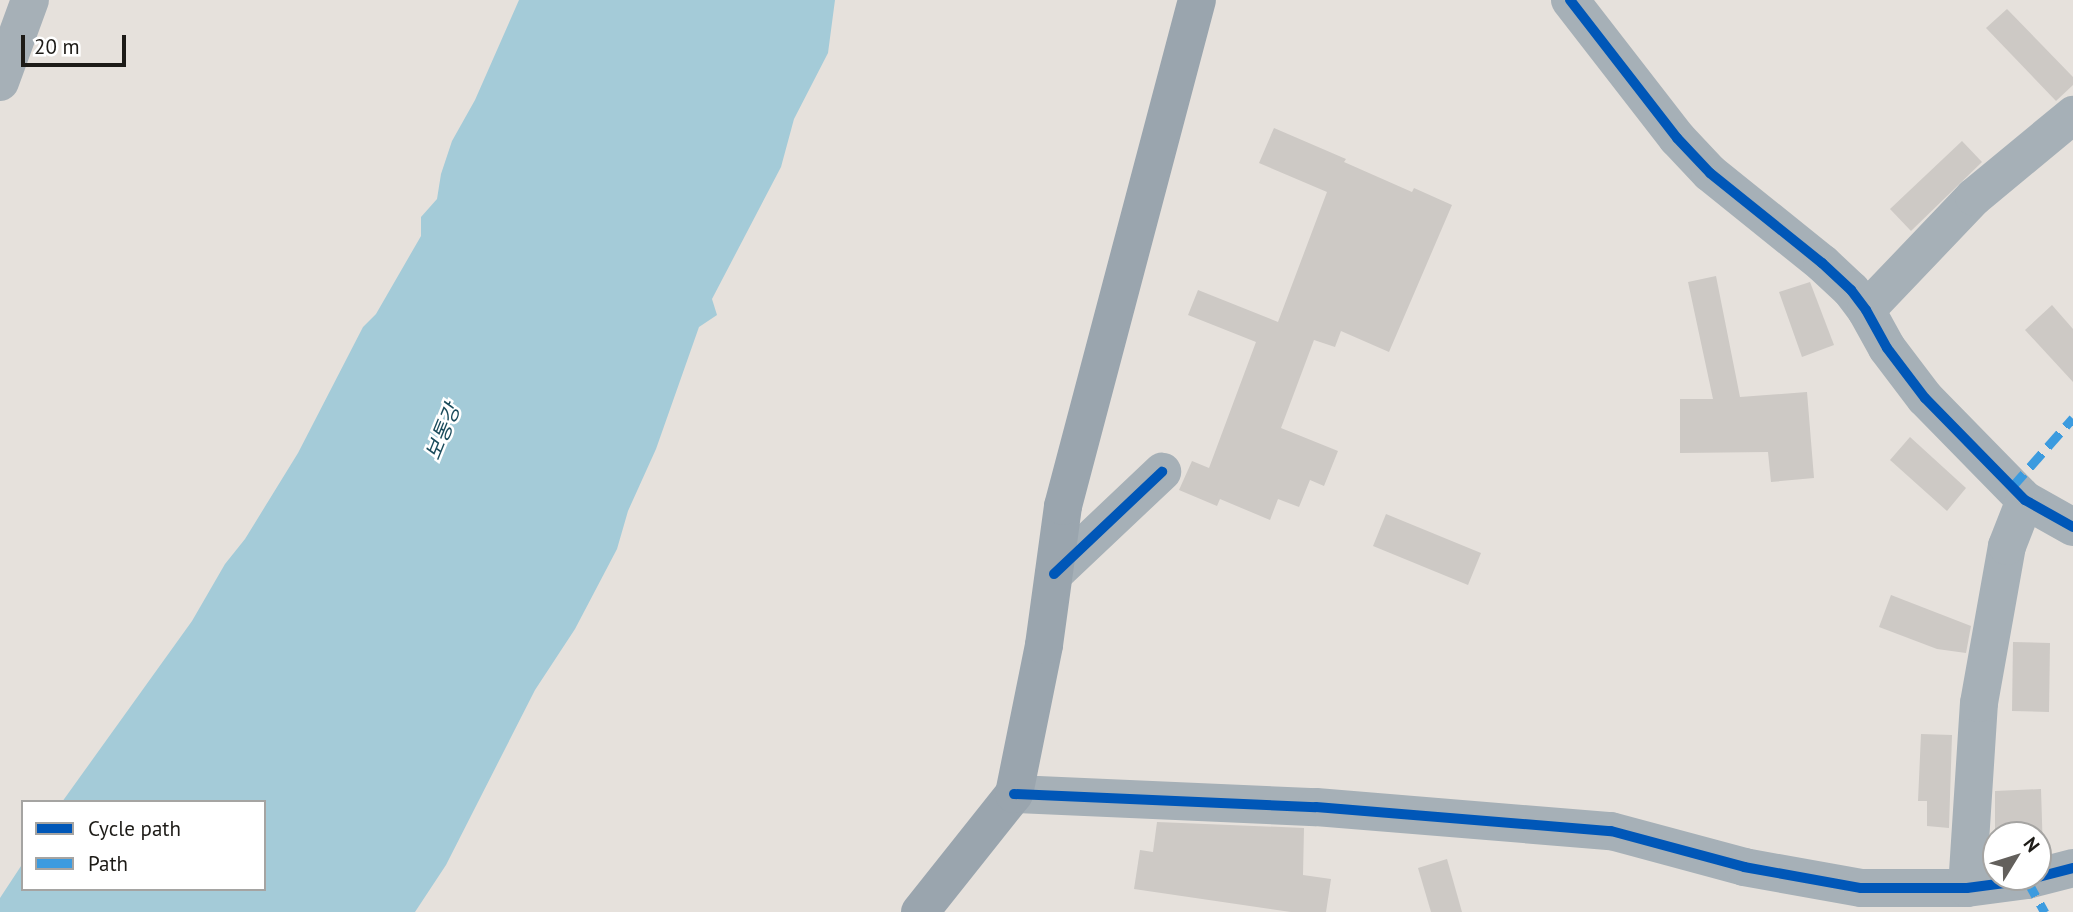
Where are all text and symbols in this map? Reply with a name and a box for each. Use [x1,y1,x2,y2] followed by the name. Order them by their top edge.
[24,21,130,65] scale bar
[34,33,80,60] text: 20 m
[420,400,466,464] water label: 보통강
[21,800,266,891] legend
[88,815,181,842] text: Cycle path
[1982,821,2052,891] north arrow
[2019,832,2045,857] text: N
[88,850,128,877] text: Path

